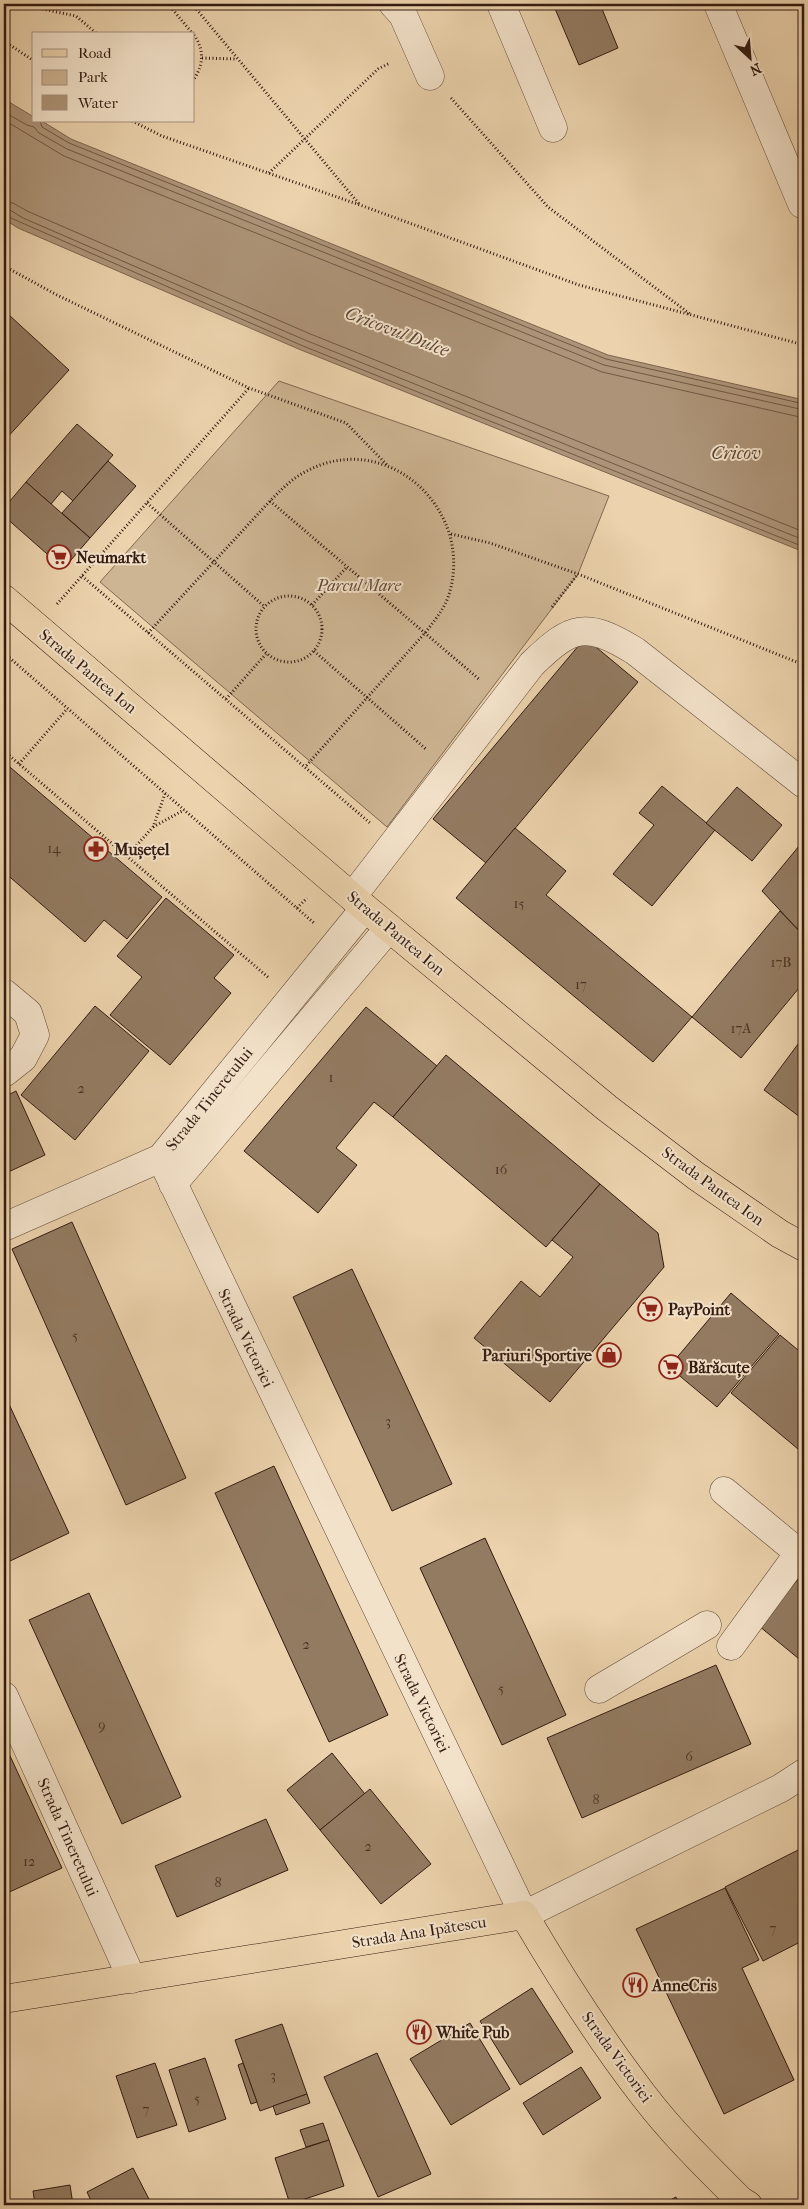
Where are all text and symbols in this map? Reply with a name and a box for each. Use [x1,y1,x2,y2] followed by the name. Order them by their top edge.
[32,32,195,122] legend
[726,32,776,82] north arrow
[78,44,112,62] text: Road
[747,59,764,79] text: N
[78,68,108,86] text: Park
[77,94,118,112] text: Water
[342,303,452,362] water label: Cricovul Dulce
[711,443,761,464] water label: Cricov
[46,544,72,570] supermarket icon: Neumarkt
[76,548,146,567] place label: Neumarkt
[316,576,401,595] park label: Parcul Mare
[35,625,141,718] street label: Strada Pantea Ion
[83,836,109,862] pharmacy icon: Mușețel
[47,840,61,857] house number: 14
[113,840,170,860] place label: Mușețel
[343,887,449,980] street label: Strada Pantea Ion
[514,895,525,912] house number: 15
[771,954,791,971] house number: 17B
[575,976,587,993] house number: 17
[731,1020,752,1037] house number: 17A
[161,1043,257,1155] street label: Strada Tineretului
[329,1069,334,1086] house number: 1
[77,1080,85,1097] house number: 2
[658,1143,768,1230] street label: Strada Pantea Ion
[495,1161,508,1178] house number: 16
[214,1286,278,1391] street label: Strada Victoriei
[637,1296,663,1322] supermarket icon: PayPoint
[668,1300,730,1320] place label: PayPoint
[72,1327,78,1344] house number: 5
[596,1342,622,1368] shop icon: Pariuri Sportive
[482,1346,592,1366] place label: Pariuri Sportive
[658,1354,684,1380] supermarket icon: Bărăcuțe
[688,1358,750,1378] place label: Bărăcuțe
[385,1413,391,1430] house number: 3
[302,1636,310,1653] house number: 2
[390,1651,454,1756] street label: Strada Victoriei
[498,1680,504,1697] house number: 5
[98,1717,106,1734] house number: 9
[685,1748,693,1765] house number: 6
[33,1775,103,1899] street label: Strada Tineretului
[592,1791,600,1808] house number: 8
[364,1838,372,1855] house number: 2
[23,1853,35,1870] house number: 12
[214,1874,222,1891] house number: 8
[350,1912,488,1952] street label: Strada Ana Ipătescu
[770,1920,777,1937] house number: 7
[622,1972,648,1998] restaurant icon: AnneCris
[651,1976,717,1995] place label: AnneCris
[578,2008,656,2106] street label: Strada Victoriei
[406,2019,432,2045] restaurant icon: White Pub
[435,2023,510,2042] place label: White Pub
[270,2067,276,2084] house number: 3
[194,2090,200,2107] house number: 5
[143,2101,150,2118] house number: 7

